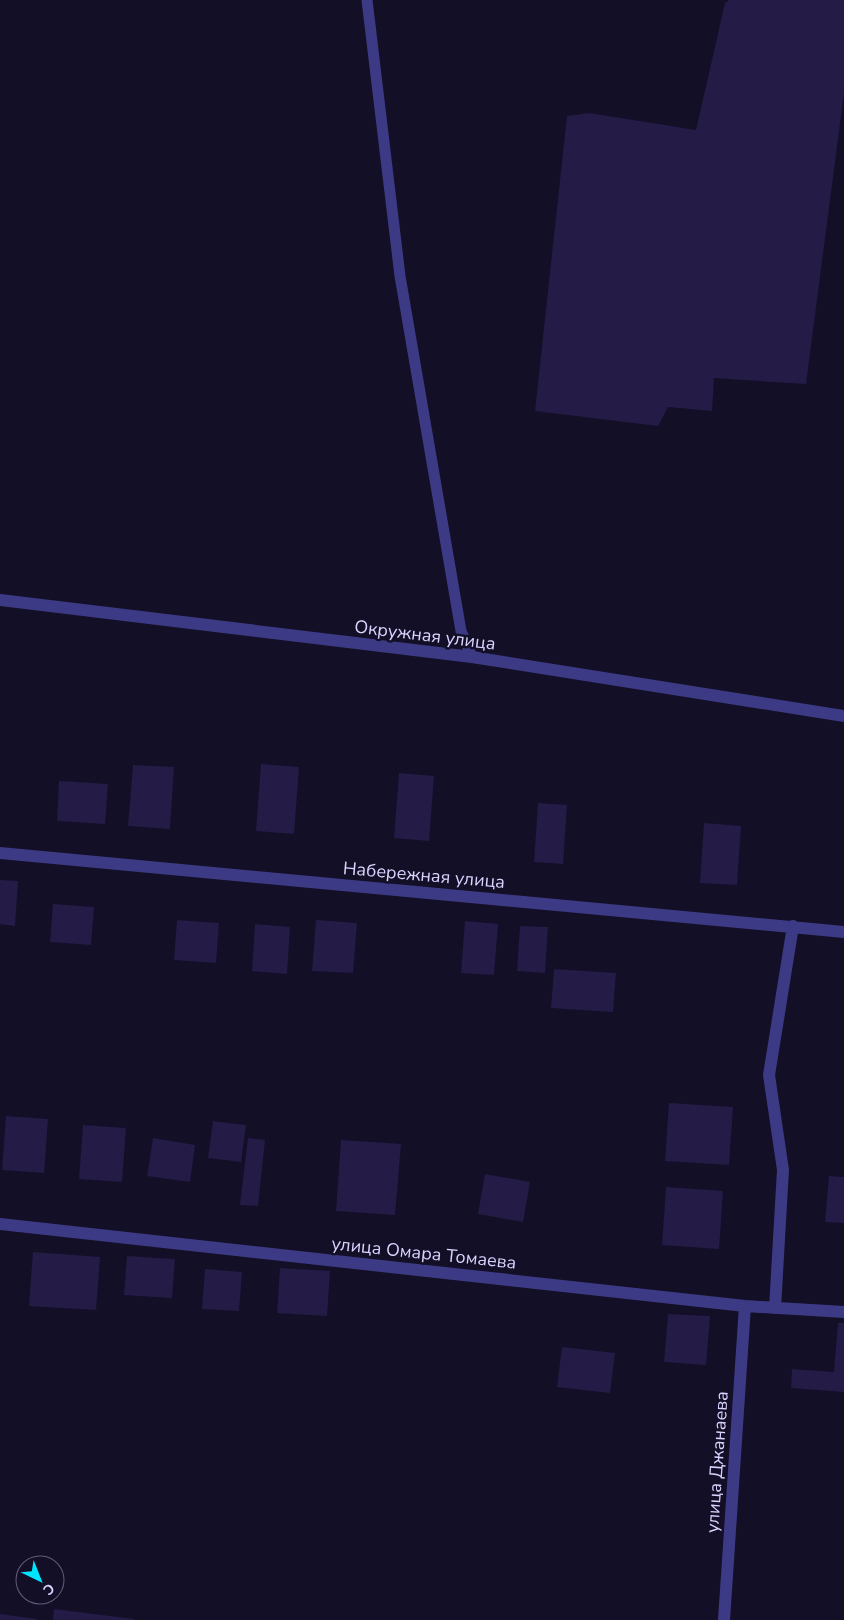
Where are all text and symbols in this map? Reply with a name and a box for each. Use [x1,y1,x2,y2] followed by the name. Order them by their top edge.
[353,614,497,656] street label: Окружная улица
[342,856,506,894] street label: Набережная улица
[330,1231,518,1275] street label: улица Омара Томаева
[700,1390,734,1534] street label: улица Джанаева
[15,1555,65,1605] north arrow
[38,1579,58,1600] text: С

